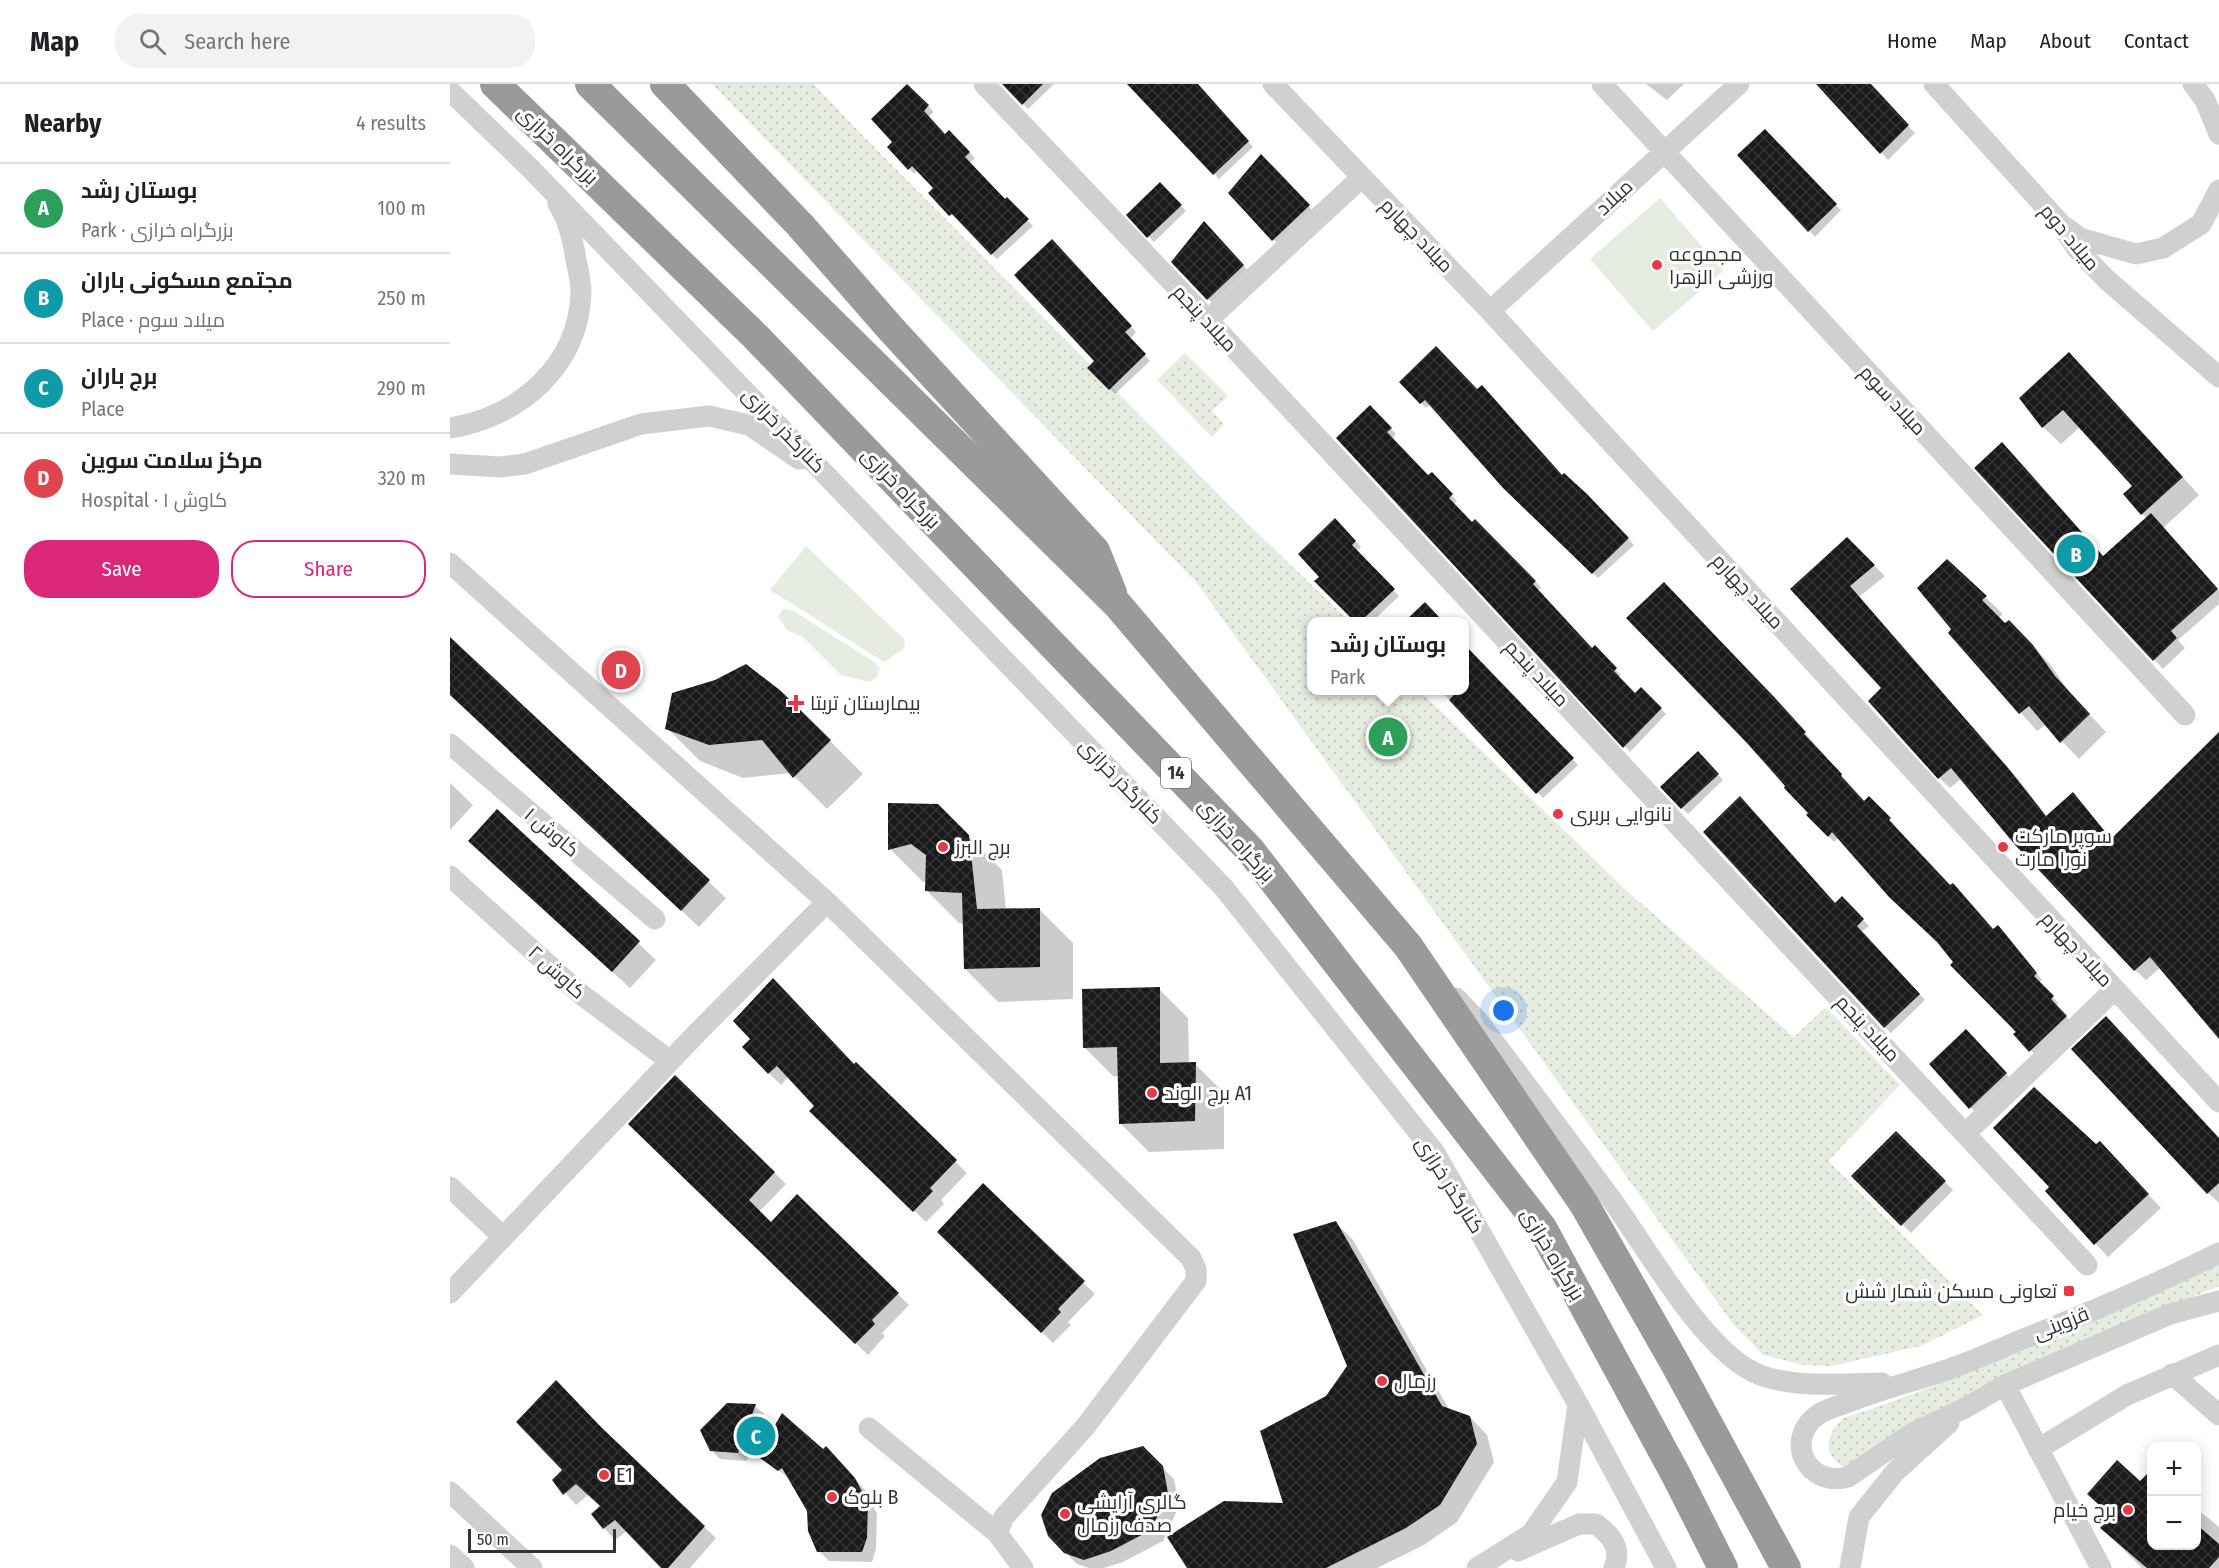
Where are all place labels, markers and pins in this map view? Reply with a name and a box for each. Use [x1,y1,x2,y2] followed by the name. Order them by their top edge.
[1669,242,1774,290] place label: مجموعه ورزشی الزهرا
[1650,258,1664,272] marker: مجموعه ورزشی الزهرا
[2056,532,2096,576] pin: B
[602,648,640,692] pin: D
[810,691,921,716] place label: بیمارستان تریتا
[787,694,805,712] marker: بیمارستان تریتا
[1368,714,1408,760] pin: A
[1570,802,1672,827] place label: نانوایی بربری
[1551,807,1565,821] marker: نانوایی بربری
[2015,824,2112,871] place label: سوپر مارکت نورا مارت
[954,835,1011,861] place label: برج البرز
[936,840,950,854] marker: برج البرز
[1996,840,2010,854] marker: سوپر مارکت نورا مارت
[1164,1081,1252,1107] place label: برج الوند A1
[1145,1086,1159,1100] marker: برج الوند A1
[1845,1279,2058,1304] place label: تعاونی مسکن شمار شش
[2062,1284,2076,1298] marker: تعاونی مسکن شمار شش
[1394,1369,1437,1394] place label: رزمال
[1375,1374,1389,1388] marker: رزمال
[736,1414,776,1458] pin: C
[616,1463,633,1487] place label: E1
[597,1468,611,1482] marker: E1
[844,1485,898,1509] place label: بلوک B
[825,1490,839,1504] marker: بلوک B
[1077,1490,1187,1538] place label: گالری آرایشی صدف رزمال
[2053,1498,2116,1524] place label: برج خیام
[2121,1503,2135,1517] marker: برج خیام
[1058,1507,1072,1521] marker: گالری آرایشی صدف رزمال

